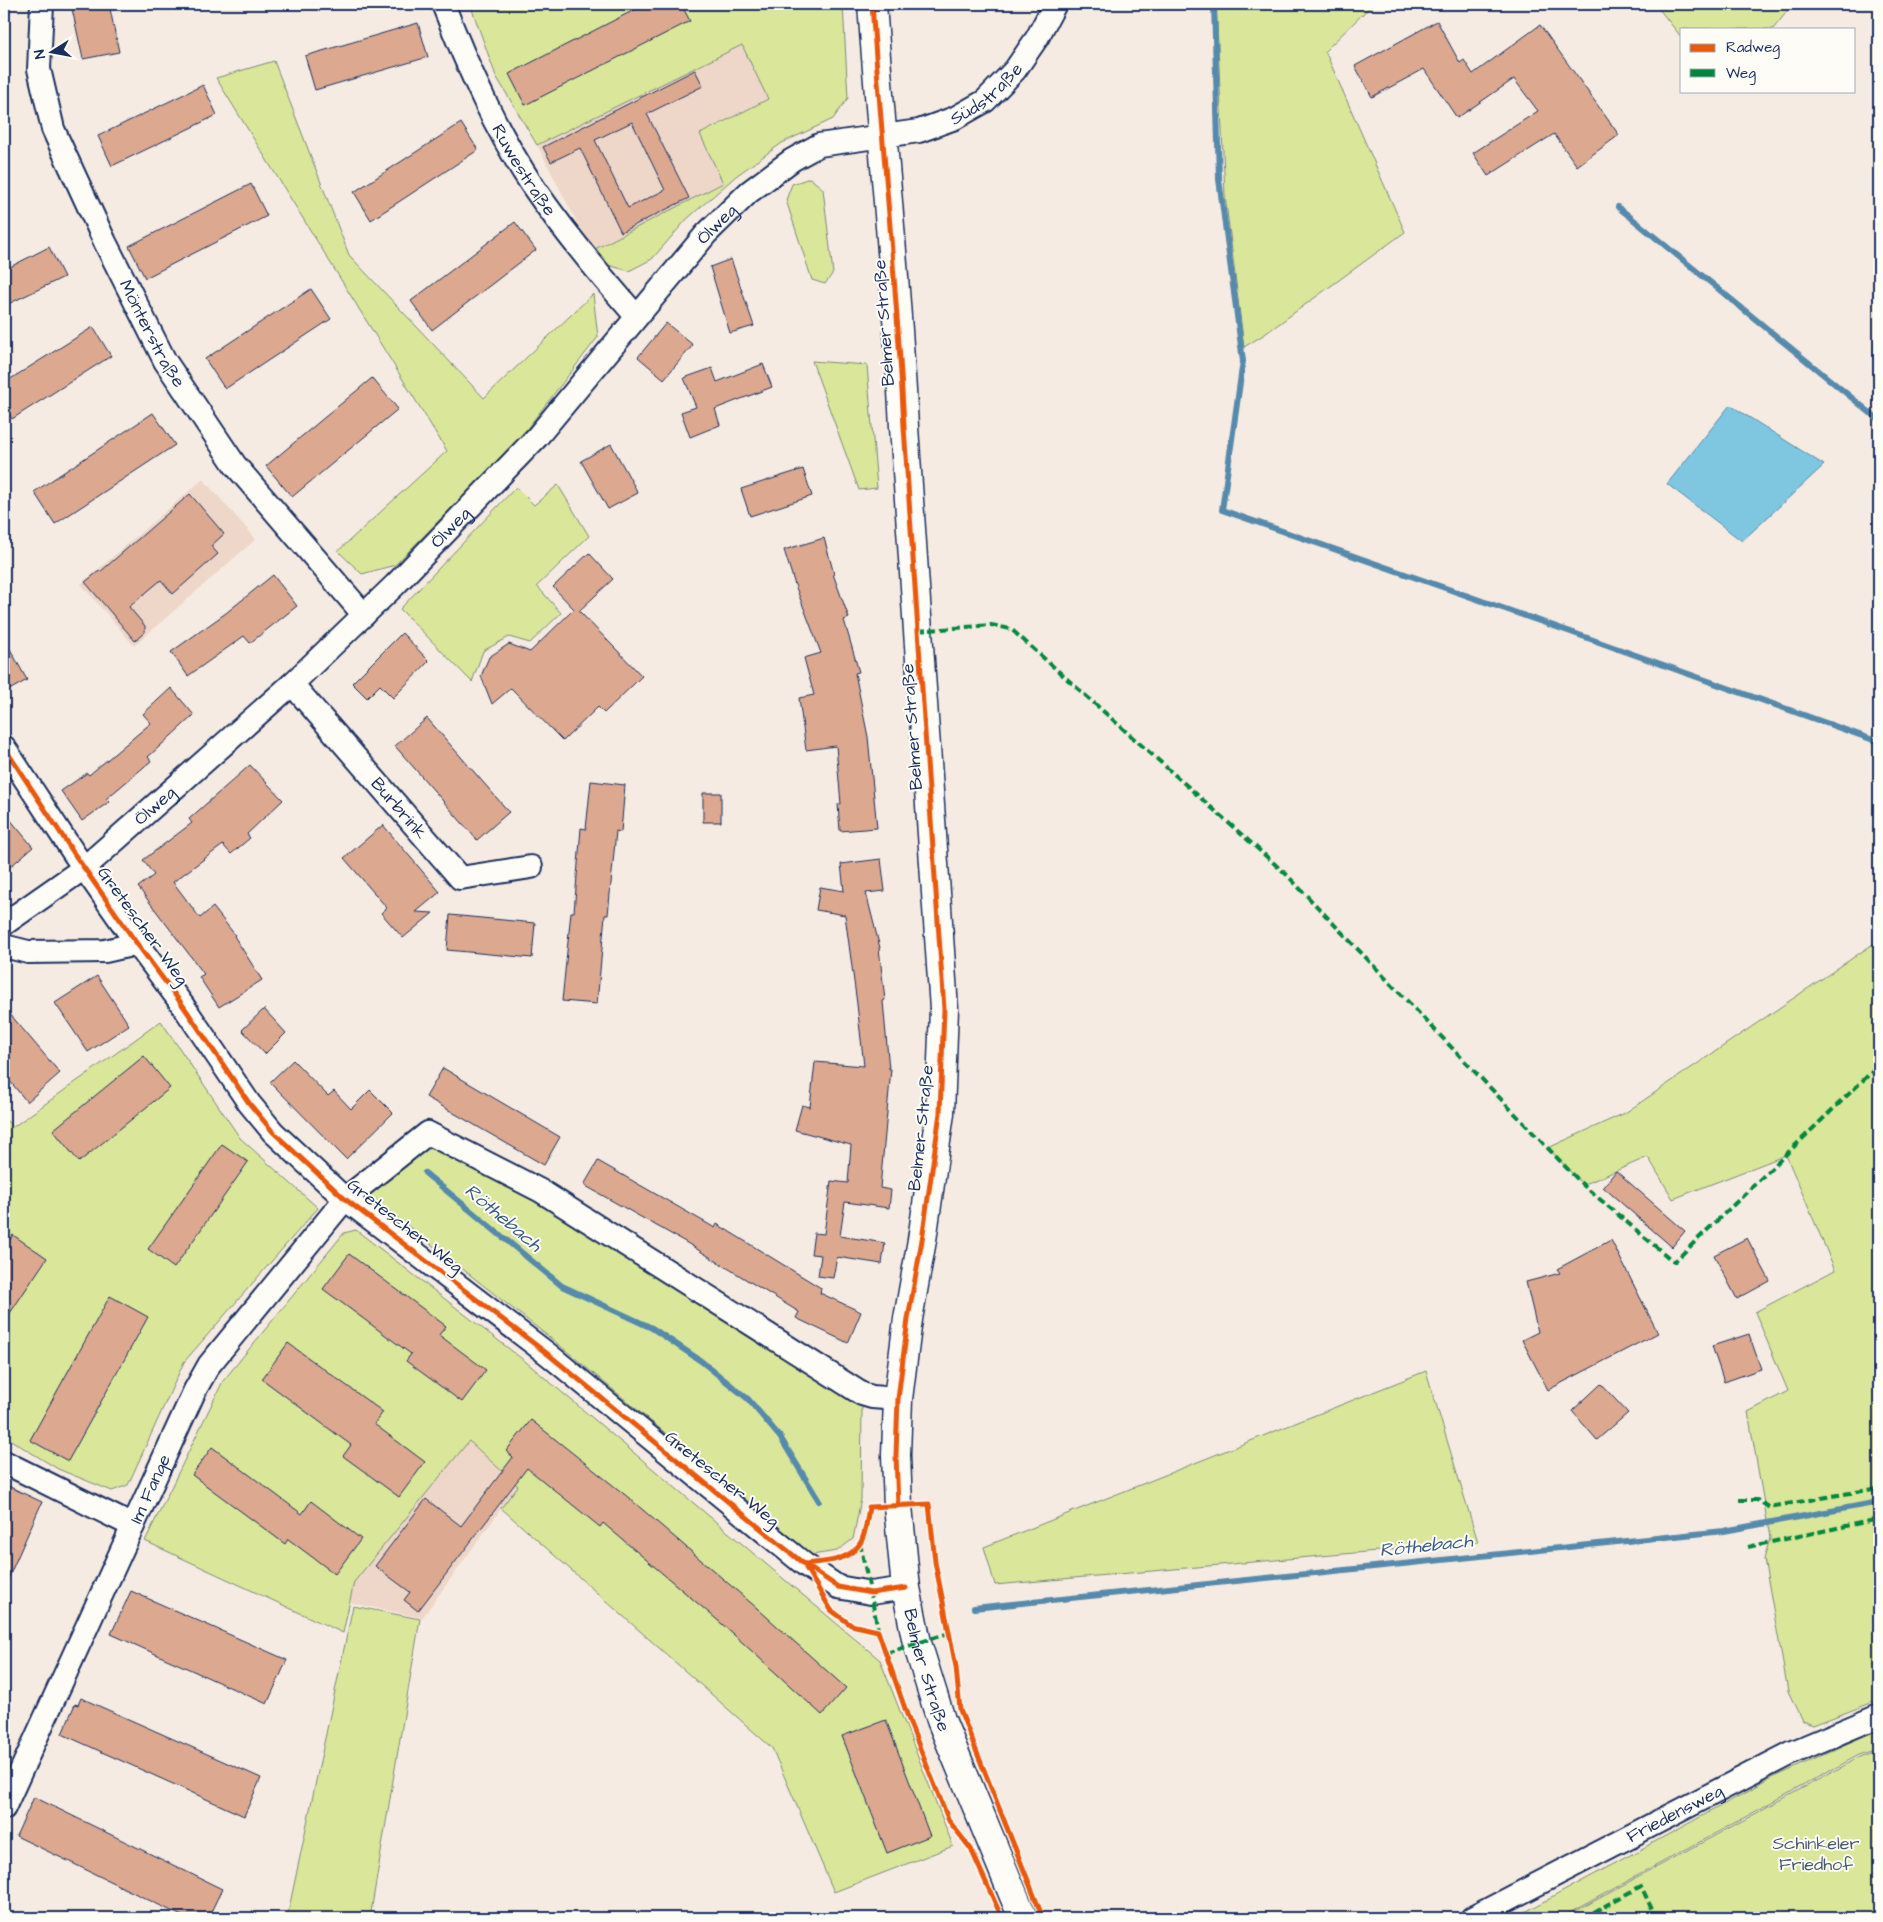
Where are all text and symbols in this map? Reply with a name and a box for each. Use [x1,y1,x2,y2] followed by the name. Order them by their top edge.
[28,28,78,78] north arrow
[1680,28,1856,92] legend
[1726,37,1780,59] text: Radweg
[30,48,51,61] text: N
[945,58,1029,131] street label: Südstraße
[1726,63,1756,85] text: Weg
[486,119,563,221] street label: Ruwestraße
[690,198,743,249] street label: Ölweg
[867,259,901,387] street label: Belmer Straße
[113,275,192,392] street label: Mönterstraße
[424,501,477,554] street label: Ölweg
[895,663,929,791] street label: Belmer Straße
[365,772,433,844] street label: Burbrink
[128,780,182,831] street label: Ölweg
[91,861,195,991] street label: Gretescher Weg
[902,1063,940,1192] street label: Belmer Straße
[341,1173,468,1280] street label: Gretescher Weg
[459,1178,549,1259] water label: Röthebach
[659,1425,785,1534] street label: Gretescher Weg
[123,1450,177,1527] street label: Im Fange
[1378,1528,1475,1564] water label: Röthebach
[898,1606,957,1736] street label: Belmer Straße
[1622,1778,1728,1849] street label: Friedensweg
[1773,1831,1860,1877] park label: Schinkeler Friedhof

